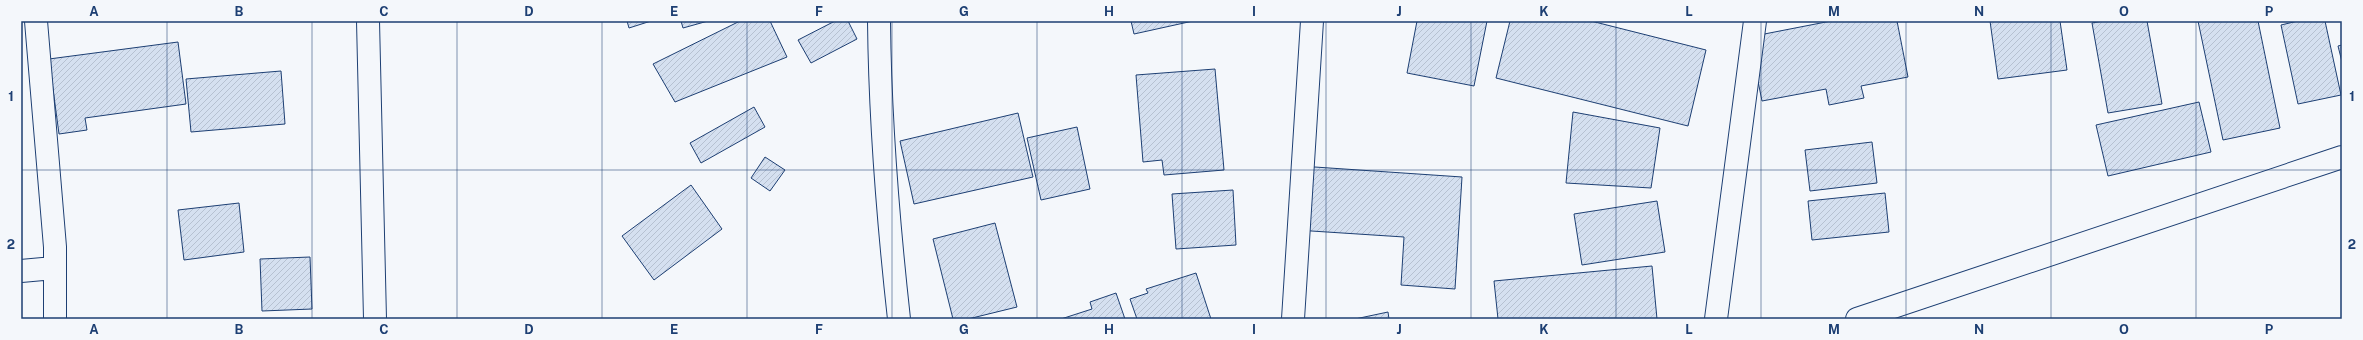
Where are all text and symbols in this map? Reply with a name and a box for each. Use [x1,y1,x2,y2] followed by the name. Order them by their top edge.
[89,4,99,19] text: A
[235,4,244,19] text: B
[379,4,389,19] text: C
[524,4,534,19] text: D
[670,4,678,19] text: E
[815,4,823,19] text: F
[959,4,969,19] text: G
[1104,4,1114,19] text: H
[1252,4,1256,19] text: I
[1396,4,1402,19] text: J
[1539,4,1549,19] text: K
[1685,4,1693,19] text: L
[1828,4,1840,19] text: M
[1974,4,1984,19] text: N
[2119,4,2129,19] text: O
[2265,4,2274,19] text: P
[8,89,14,104] text: 1
[2349,89,2355,104] text: 1
[7,237,15,252] text: 2
[2348,237,2356,252] text: 2
[89,322,99,337] text: A
[235,322,244,337] text: B
[379,322,389,337] text: C
[524,322,534,337] text: D
[670,322,678,337] text: E
[815,322,823,337] text: F
[959,322,969,337] text: G
[1104,322,1114,337] text: H
[1252,322,1256,337] text: I
[1396,322,1402,337] text: J
[1539,322,1549,337] text: K
[1685,322,1693,337] text: L
[1828,322,1840,337] text: M
[1974,322,1984,337] text: N
[2119,322,2129,337] text: O
[2265,322,2274,337] text: P

